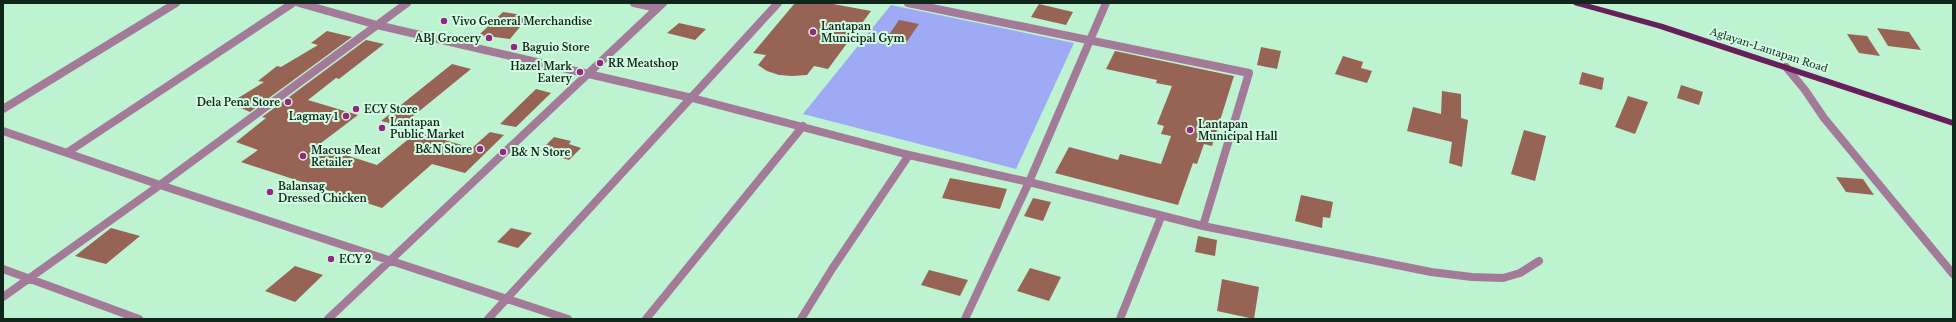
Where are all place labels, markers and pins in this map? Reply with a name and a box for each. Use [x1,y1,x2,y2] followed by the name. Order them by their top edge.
[451,15,592,28] place label: Vivo General Merchandise
[439,16,449,26] marker: Vivo General Merchandise
[821,20,905,45] place label: Lantapan Municipal Gym
[808,27,818,37] marker: Lantapan Municipal Gym
[414,32,482,45] place label: ABJ Grocery
[484,33,494,43] marker: ABJ Grocery
[522,41,590,54] place label: Baguio Store
[509,42,519,52] marker: Baguio Store
[608,57,679,70] place label: RR Meatshop
[595,58,605,68] marker: RR Meatshop
[510,60,573,85] place label: Hazel Mark Eatery
[575,67,585,77] marker: Hazel Mark Eatery
[197,96,280,109] place label: Dela Pena Store
[283,97,293,107] marker: Dela Pena Store
[364,103,418,116] place label: ECY Store
[351,104,361,114] marker: ECY Store
[289,110,339,123] place label: Lagmay 1
[341,111,351,121] marker: Lagmay 1
[390,116,465,141] place label: Lantapan Public Market
[1198,118,1278,143] place label: Lantapan Municipal Hall
[377,123,387,133] marker: Lantapan Public Market
[1185,125,1195,135] marker: Lantapan Municipal Hall
[415,143,472,156] place label: B&N Store
[311,144,381,169] place label: Macuse Meat Retailer
[475,144,485,154] marker: B&N Store
[511,146,571,159] place label: B& N Store
[498,147,508,157] marker: B& N Store
[298,151,308,161] marker: Macuse Meat Retailer
[278,180,368,205] place label: Balansag Dressed Chicken
[265,187,275,197] marker: Balansag Dressed Chicken
[339,253,372,266] place label: ECY 2
[326,254,336,264] marker: ECY 2

